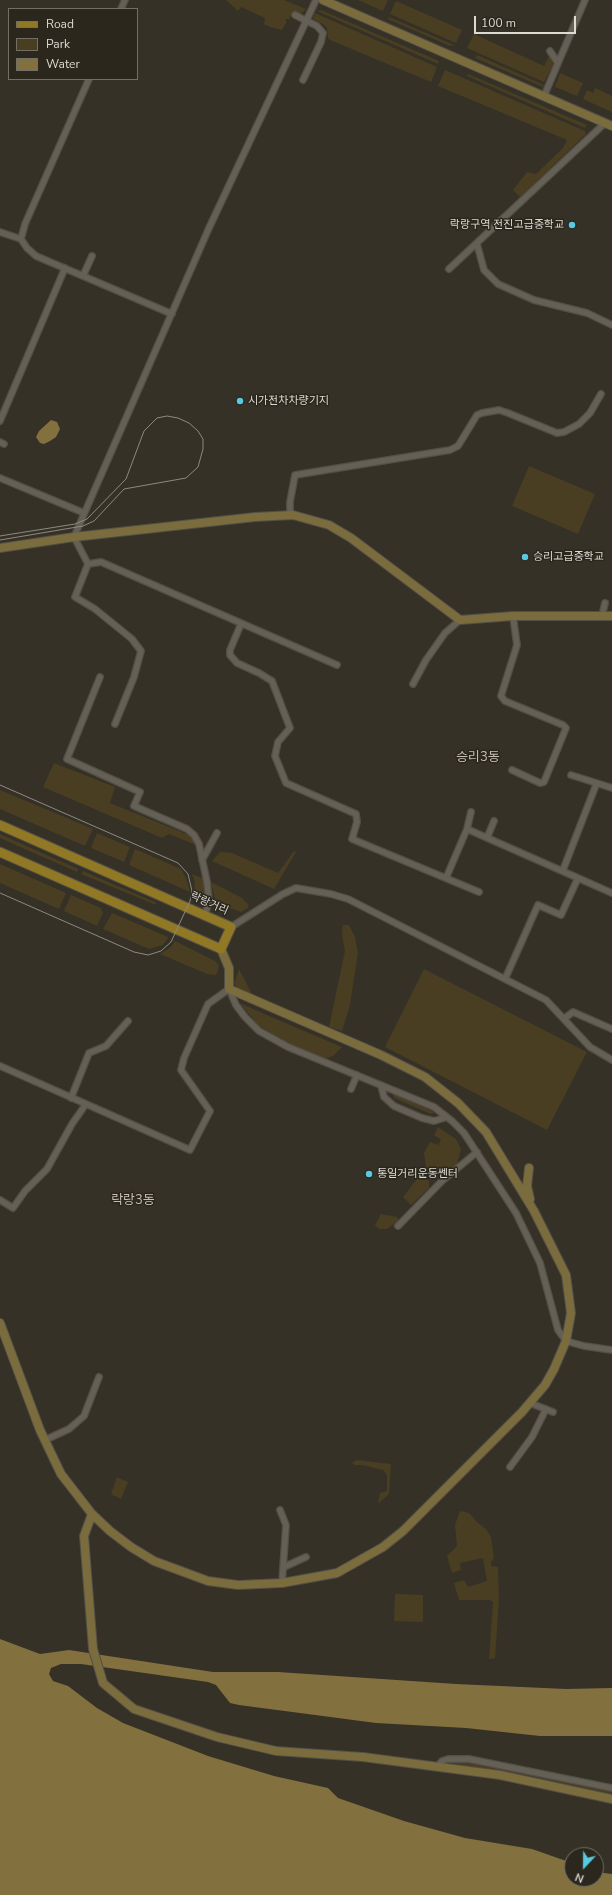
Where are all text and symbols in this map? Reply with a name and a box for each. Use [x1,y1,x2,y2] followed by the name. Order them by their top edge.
[8,8,138,80] legend
[476,8,578,34] scale bar
[481,15,516,31] text: 100 m
[46,16,74,32] text: Road
[46,36,70,52] text: Park
[46,56,80,72] text: Water
[450,218,564,232] place label: 락랑구역 전진고급중학교
[567,220,577,230] marker: 락랑구역 전진고급중학교
[248,394,329,408] place label: 시가전차차량기지
[235,396,245,406] marker: 시가전차차량기지
[533,550,604,564] place label: 승리고급중학교
[520,552,530,562] marker: 승리고급중학교
[456,750,500,766] district label: 승리3동
[188,890,230,918] street label: 락랑거리
[377,1167,458,1181] place label: 통일거리운동쎈터
[364,1169,374,1179] marker: 통일거리운동쎈터
[111,1193,155,1209] district label: 락랑3동
[564,1847,604,1887] north arrow
[573,1869,586,1886] text: N

